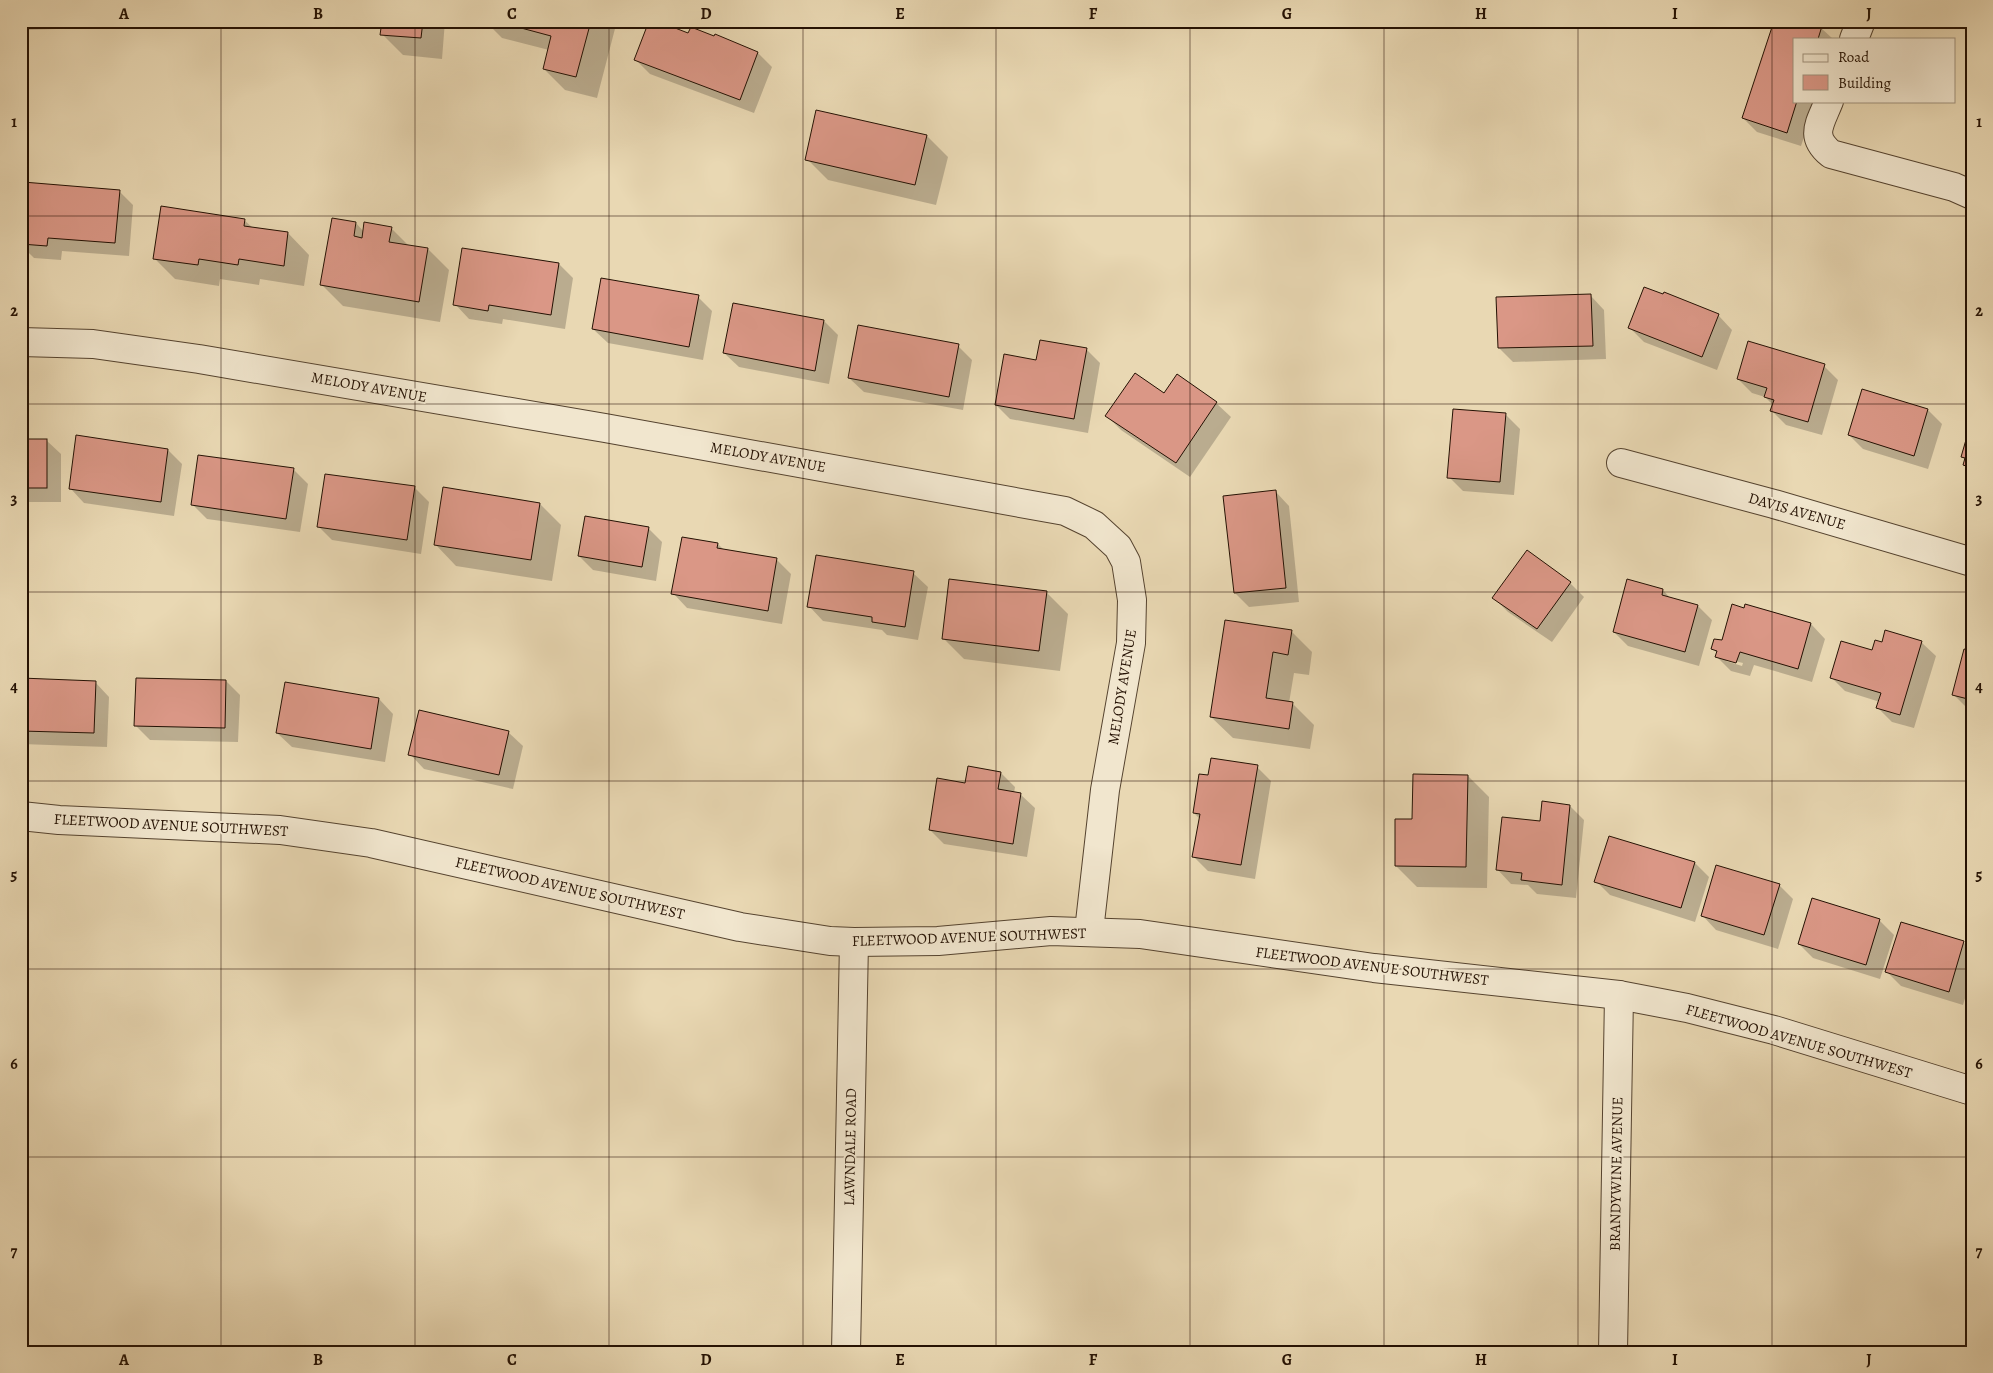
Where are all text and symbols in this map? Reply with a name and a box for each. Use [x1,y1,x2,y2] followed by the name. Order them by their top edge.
[118,3,130,25] text: A
[313,3,323,25] text: B
[507,3,517,25] text: C
[700,3,712,25] text: D
[895,3,905,25] text: E
[1089,3,1098,25] text: F
[1282,3,1292,25] text: G
[1475,3,1487,25] text: H
[1672,3,1678,25] text: I
[1866,3,1872,25] text: J
[1793,38,1956,102] legend
[1838,47,1870,67] text: Road
[1838,73,1891,93] text: Building
[11,111,17,133] text: 1
[1976,111,1982,133] text: 1
[10,300,18,322] text: 2
[1975,300,1983,322] text: 2
[310,367,428,407] street label: MELODY AVENUE
[709,437,827,477] street label: MELODY AVENUE
[11,488,18,510] text: 3
[1746,488,1848,534] street label: DAVIS AVENUE
[1976,488,1983,510] text: 3
[1103,628,1141,746] street label: MELODY AVENUE
[10,676,18,698] text: 4
[1975,676,1983,698] text: 4
[53,809,290,841] street label: FLEETWOOD AVENUE SOUTHWEST
[453,852,687,924] street label: FLEETWOOD AVENUE SOUTHWEST
[11,864,18,886] text: 5
[1976,864,1983,886] text: 5
[851,923,1087,951] street label: FLEETWOOD AVENUE SOUTHWEST
[1254,942,1491,990] street label: FLEETWOOD AVENUE SOUTHWEST
[1683,999,1915,1083] street label: FLEETWOOD AVENUE SOUTHWEST
[10,1053,18,1075] text: 6
[1975,1053,1983,1075] text: 6
[839,1088,861,1206] street label: LAWNDALE ROAD
[1605,1097,1627,1251] street label: BRANDYWINE AVENUE
[11,1241,18,1263] text: 7
[1976,1241,1983,1263] text: 7
[118,1349,130,1371] text: A
[313,1349,323,1371] text: B
[507,1349,517,1371] text: C
[700,1349,712,1371] text: D
[895,1349,905,1371] text: E
[1089,1349,1098,1371] text: F
[1282,1349,1292,1371] text: G
[1475,1349,1487,1371] text: H
[1672,1349,1678,1371] text: I
[1866,1349,1872,1371] text: J

